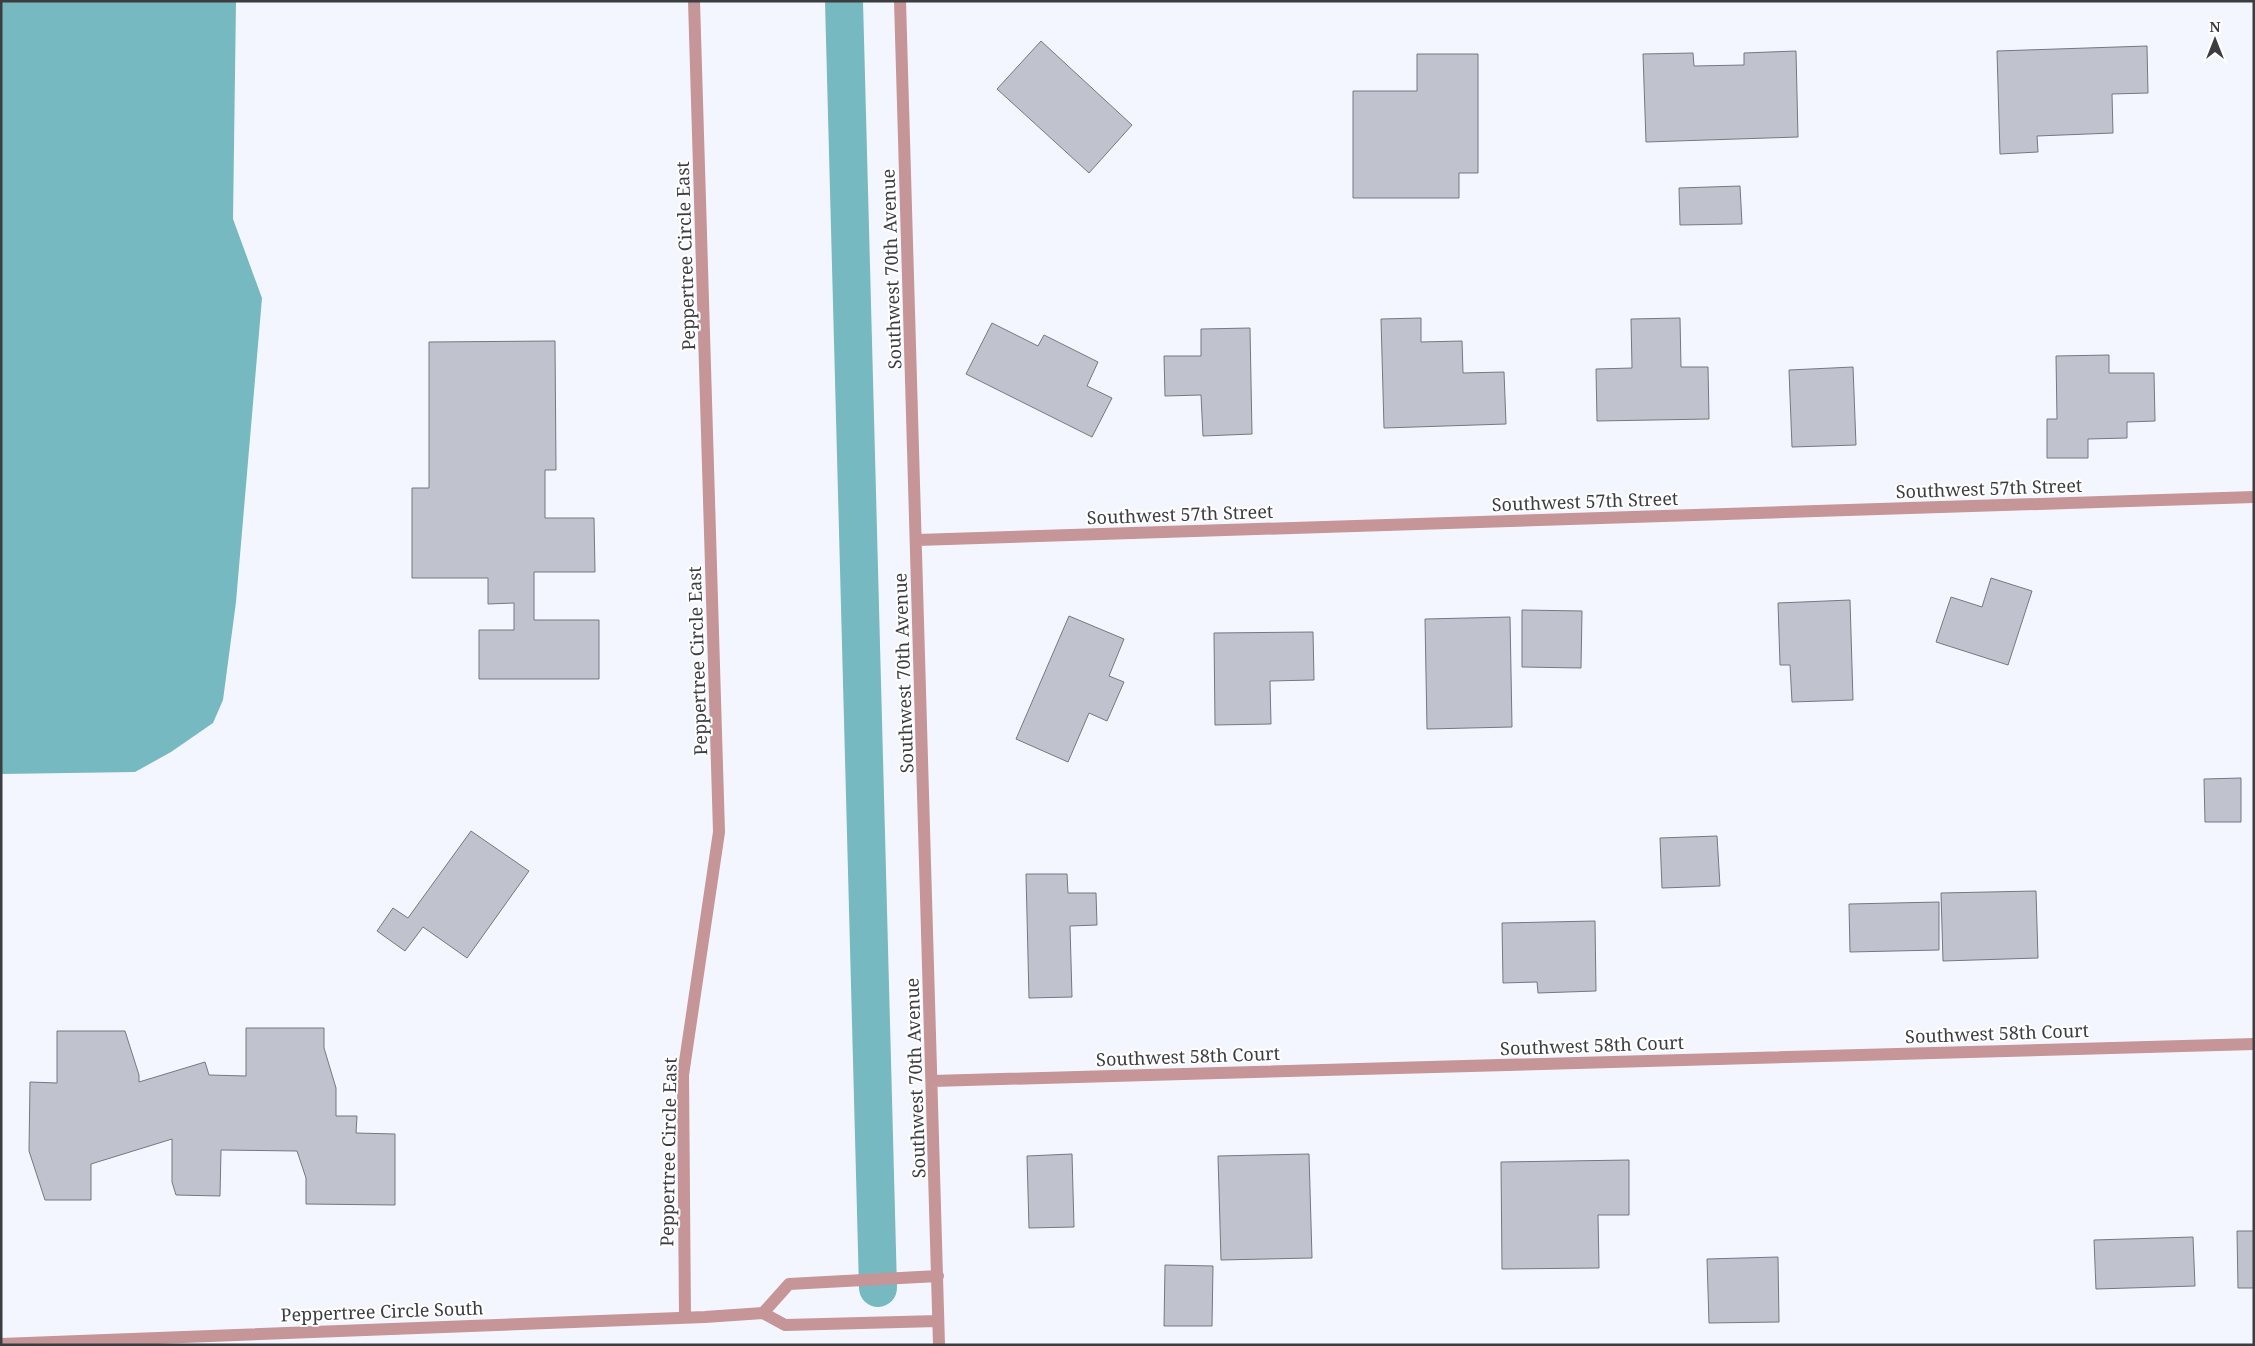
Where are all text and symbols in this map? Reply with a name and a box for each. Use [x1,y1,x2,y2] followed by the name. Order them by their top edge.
[2190,15,2240,65] north arrow
[2209,17,2221,36] text: N
[670,161,700,351] street label: Peppertree Circle East
[876,168,906,370] street label: Southwest 70th Avenue
[1895,473,2083,503] street label: Southwest 57th Street
[1491,486,1679,516] street label: Southwest 57th Street
[1086,499,1274,529] street label: Southwest 57th Street
[682,566,712,756] street label: Peppertree Circle East
[888,572,918,774] street label: Southwest 70th Avenue
[900,977,930,1179] street label: Southwest 70th Avenue
[1905,1018,2089,1048] street label: Southwest 58th Court
[1500,1030,1684,1060] street label: Southwest 58th Court
[1096,1041,1280,1071] street label: Southwest 58th Court
[654,1057,682,1247] street label: Peppertree Circle East
[280,1295,484,1327] street label: Peppertree Circle South

